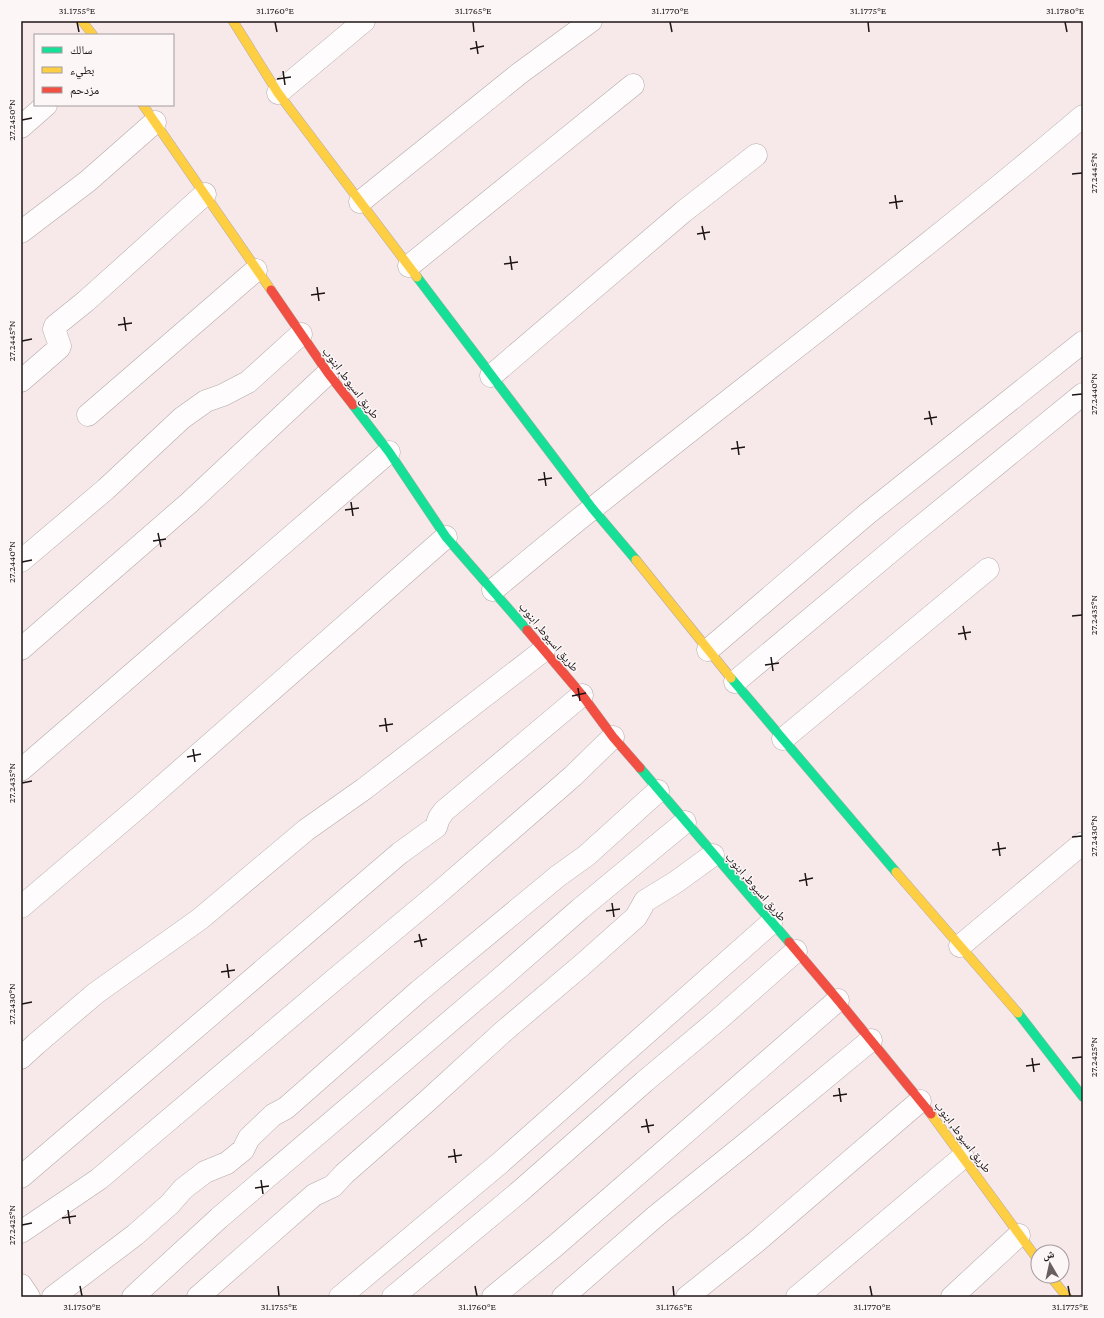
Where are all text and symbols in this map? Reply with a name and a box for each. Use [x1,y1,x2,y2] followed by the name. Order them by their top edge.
[59,5,96,16] text: 31.1755°E
[256,5,295,16] text: 31.1760°E
[455,5,492,16] text: 31.1765°E
[651,5,689,16] text: 31.1770°E
[850,5,887,16] text: 31.1775°E
[1046,5,1085,16] text: 31.1780°E
[34,34,174,106] legend
[70,43,92,57] text: سالك
[70,63,94,80] text: بطيء
[70,83,99,98] text: مزدحم
[6,99,17,141] text: 27.2450°N
[1088,152,1099,193] text: 27.2445°N
[6,320,17,361] text: 27.2445°N
[319,344,383,422] street label: طريق اسيوط, ابنوب
[1088,373,1099,415] text: 27.2440°N
[6,541,17,583] text: 27.2440°N
[1088,594,1099,635] text: 27.2435°N
[516,599,582,675] street label: طريق اسيوط, ابنوب
[6,762,17,803] text: 27.2435°N
[1088,815,1099,857] text: 27.2430°N
[722,850,790,924] street label: طريق اسيوط, ابنوب
[6,983,17,1025] text: 27.2430°N
[1088,1036,1099,1077] text: 27.2425°N
[931,1098,995,1176] street label: طريق اسيوط, ابنوب
[6,1204,17,1245] text: 27.2425°N
[1030,1244,1070,1284] north arrow
[1042,1247,1056,1263] text: ش
[63,1301,101,1312] text: 31.1750°E
[261,1301,298,1312] text: 31.1755°E
[458,1301,497,1312] text: 31.1760°E
[656,1301,693,1312] text: 31.1765°E
[853,1301,891,1312] text: 31.1770°E
[1052,1301,1089,1312] text: 31.1775°E

